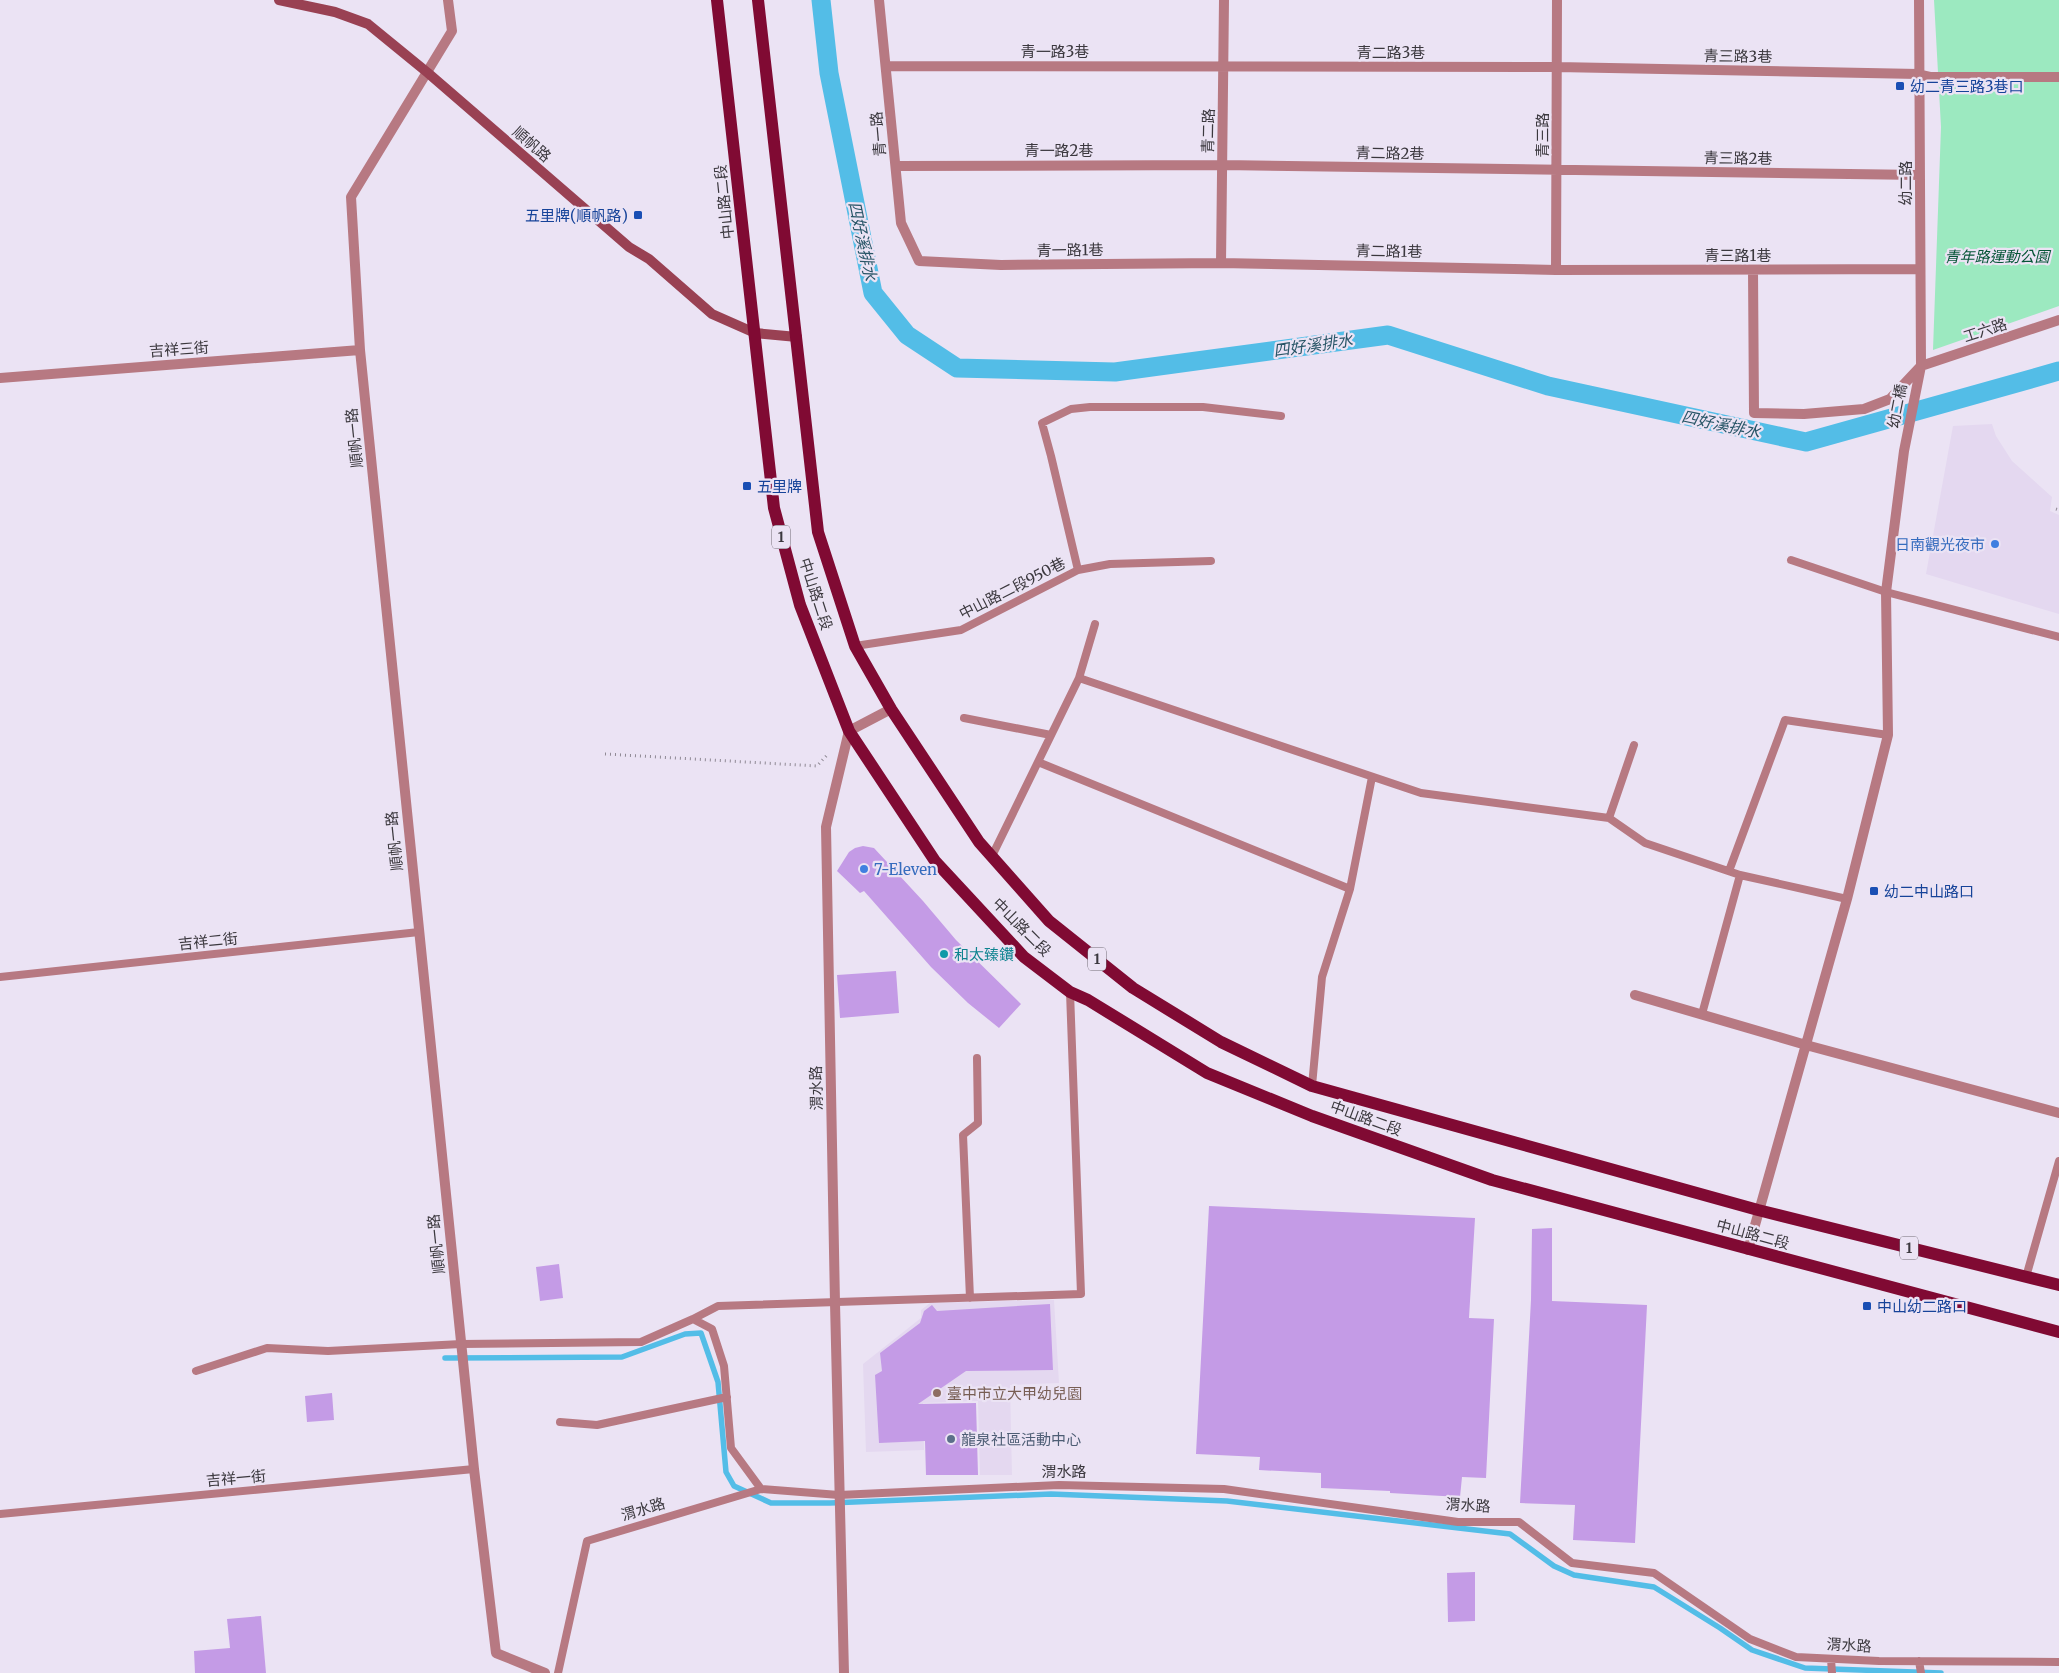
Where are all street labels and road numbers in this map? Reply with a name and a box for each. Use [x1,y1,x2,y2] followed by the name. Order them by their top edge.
[1021,42,1089,61] street label: 青一路3巷
[1357,43,1425,62] street label: 青二路3巷
[1704,46,1772,66] street label: 青三路3巷
[1198,108,1218,154] street label: 青二路
[867,111,889,157] street label: 青一路
[1533,112,1552,158] street label: 青三路
[509,122,555,166] street label: 順帆路
[1025,141,1093,160] street label: 青一路2巷
[1355,143,1425,163] street label: 青二路2巷
[1703,148,1773,168] street label: 青三路2巷
[1896,160,1915,206] street label: 幼二路
[711,164,737,240] street label: 中山路二段
[1036,240,1104,260] street label: 青一路1巷
[1355,241,1423,261] street label: 青二路1巷
[1705,246,1771,265] street label: 青三路1巷
[1961,314,2009,346] street label: 工六路
[148,337,210,361] street label: 吉祥三街
[1883,382,1911,430] street label: 幼二橋
[341,407,367,469] street label: 順帆一路
[772,526,790,548] road number: 1
[956,553,1068,623] street label: 中山路二段950巷
[795,555,837,633] street label: 中山路二段
[381,810,407,872] street label: 順帆一路
[989,894,1055,960] street label: 中山路二段
[177,928,239,954] street label: 吉祥二街
[1088,948,1106,971] road number: 1
[806,1065,826,1111] street label: 渭水路
[1328,1096,1404,1140] street label: 中山路二段
[423,1213,449,1275] street label: 順帆一路
[1714,1215,1792,1253] street label: 中山路二段
[1900,1236,1918,1260] road number: 1
[1041,1462,1087,1481] street label: 渭水路
[205,1466,267,1490] street label: 吉祥一街
[619,1493,667,1525] street label: 渭水路
[1445,1494,1491,1516] street label: 渭水路
[1826,1634,1872,1656] street label: 渭水路

